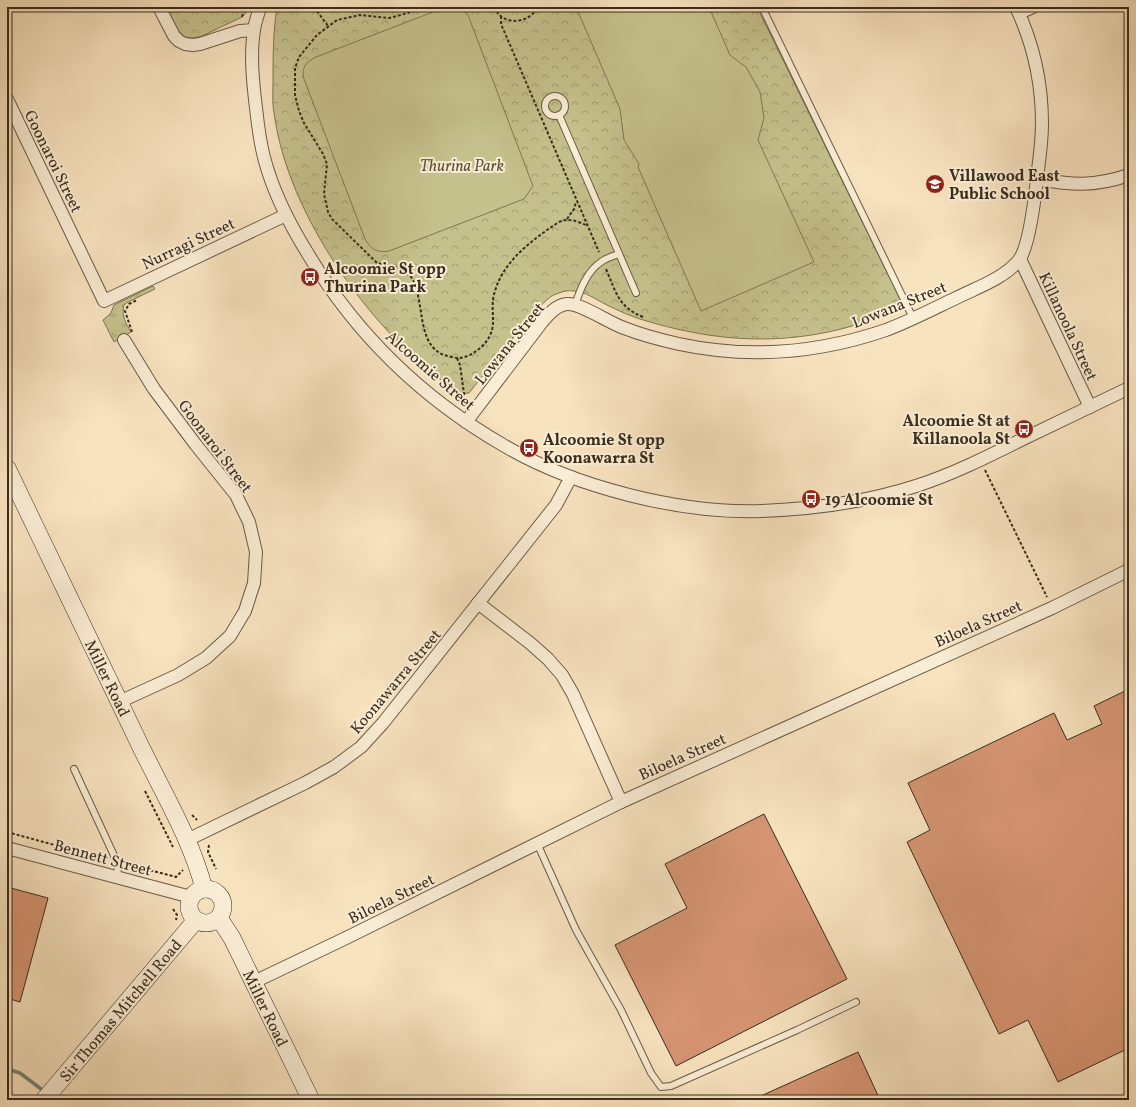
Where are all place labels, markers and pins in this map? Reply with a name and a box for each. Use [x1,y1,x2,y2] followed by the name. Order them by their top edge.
[949,166,1060,206] place label: Villawood East Public School
[924,173,946,195] school or university icon: Villawood East Public School
[324,259,446,299] place label: Alcoomie St opp Thurina Park
[299,266,321,288] bus stop icon: Alcoomie St opp Thurina Park
[903,411,1010,451] place label: Alcoomie St at Killanoola St
[1013,418,1035,440] bus stop icon: Alcoomie St at Killanoola St
[543,430,665,470] place label: Alcoomie St opp Koonawarra St
[518,437,540,459] bus stop icon: Alcoomie St opp Koonawarra St
[800,488,822,510] bus stop icon: 19 Alcoomie St
[825,490,933,512] place label: 19 Alcoomie St

